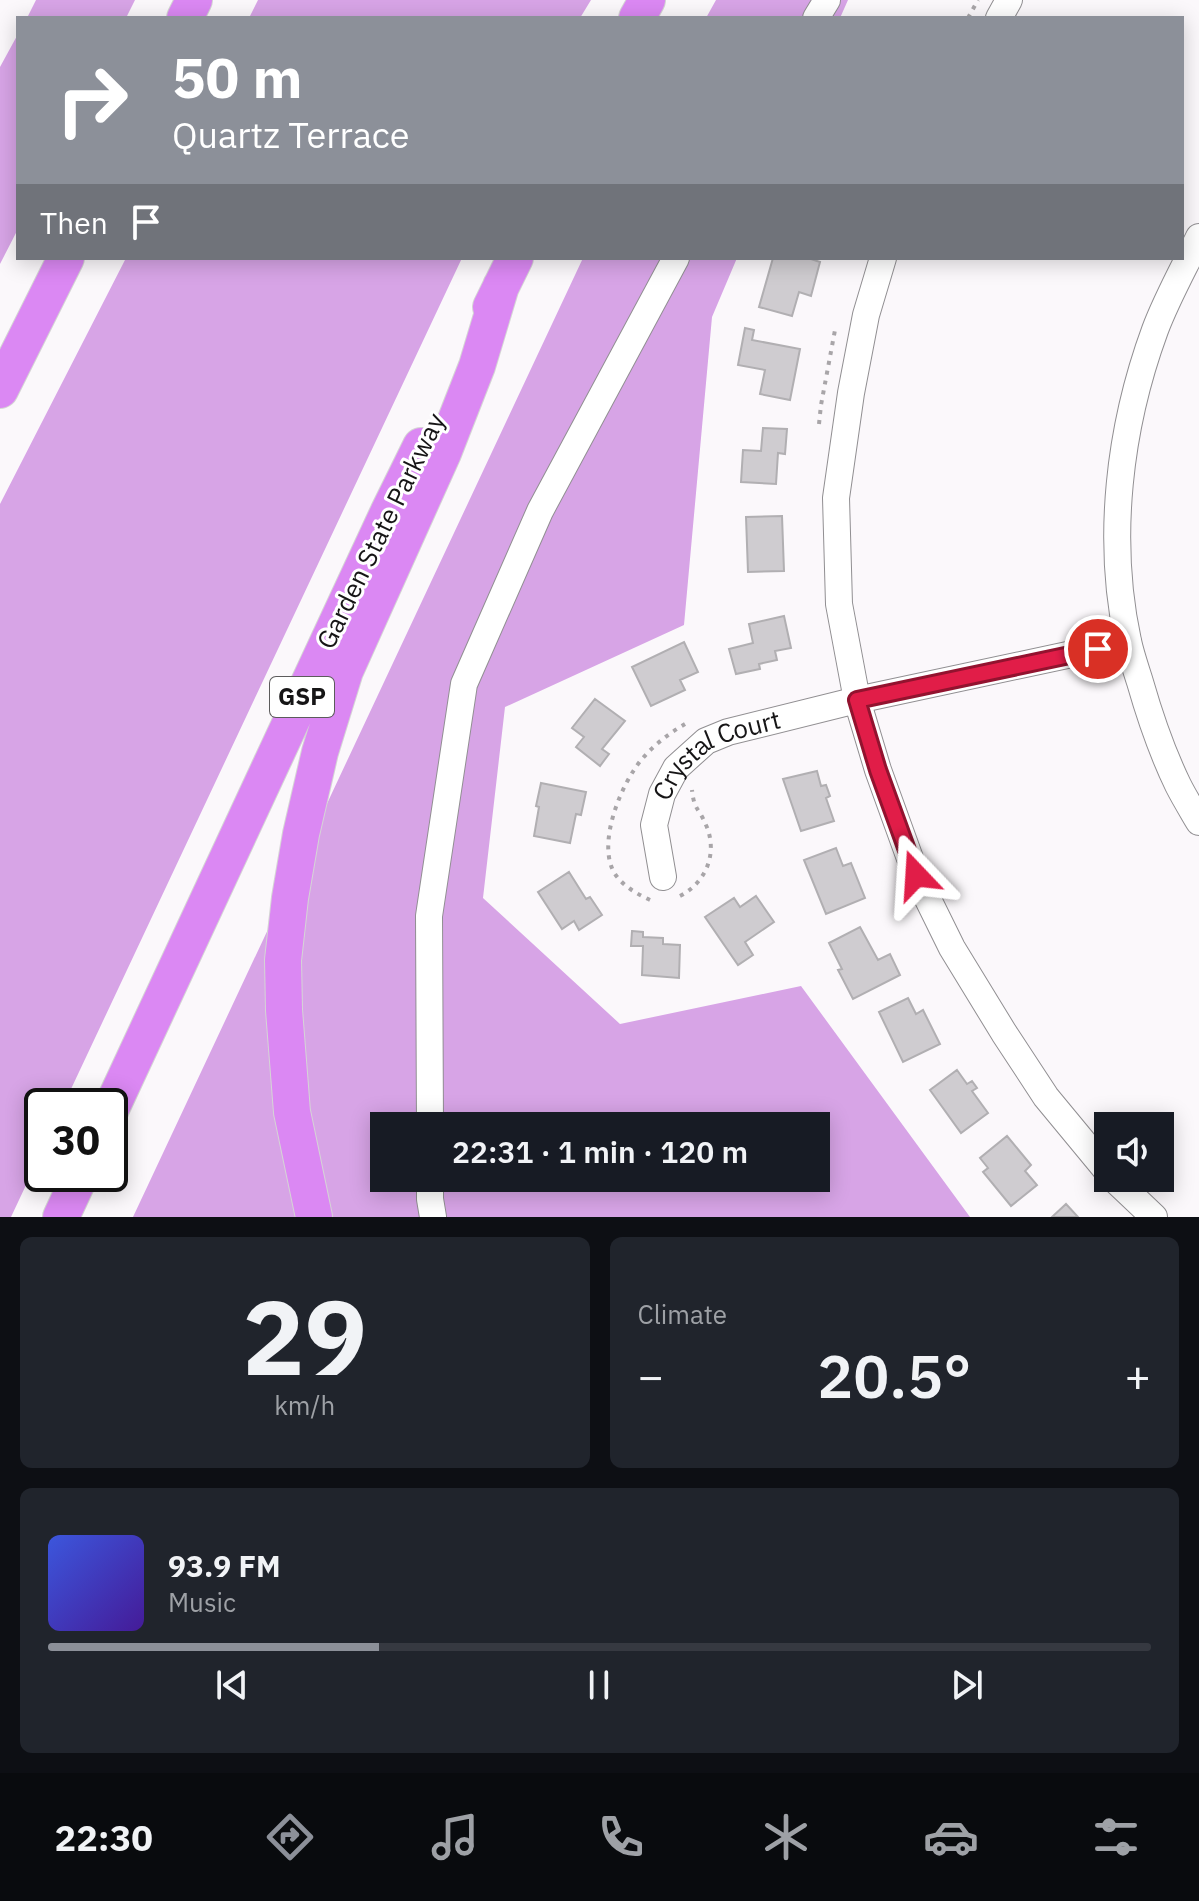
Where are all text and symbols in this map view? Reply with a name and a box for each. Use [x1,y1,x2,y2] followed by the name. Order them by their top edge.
[172,41,302,113] text: 50 m
[40,48,144,152] icon: right
[172,111,410,158] text: Quartz Terrace
[124,200,168,244] icon: arrive
[40,203,108,242] text: Then
[308,407,452,654] street label: Garden State Parkway
[1064,615,1132,683] pin
[1076,627,1120,671] icon: arrive
[270,677,334,717] road number: GSP
[644,702,784,806] street label: Crystal Court
[874,833,958,917] position arrow
[24,1088,128,1192] speed limit sign: 30
[1094,1112,1174,1192] map controls
[1094,1112,1174,1192] button: sound
[452,1132,748,1171] text: 22:31 · 1 min · 120 m
[242,1268,367,1404] text: 29
[638,1297,727,1331] text: Climate
[817,1336,971,1415] text: 20.5°
[638,1347,664,1404] text: −
[1125,1347,1151,1404] text: +
[274,1388,335,1422] text: km/h
[168,1546,281,1585] text: 93.9 FM
[168,1585,236,1619] text: Music
[210,1663,254,1707] icon: previous
[577,1663,621,1707] icon: pause
[945,1663,989,1707] icon: next
[262,1809,318,1865] icon: directions
[427,1809,483,1865] icon: music
[593,1809,649,1865] icon: phone
[758,1809,814,1865] icon: climate
[923,1809,979,1865] icon: car
[1088,1809,1144,1865] icon: filters
[55,1814,153,1861] text: 22:30

